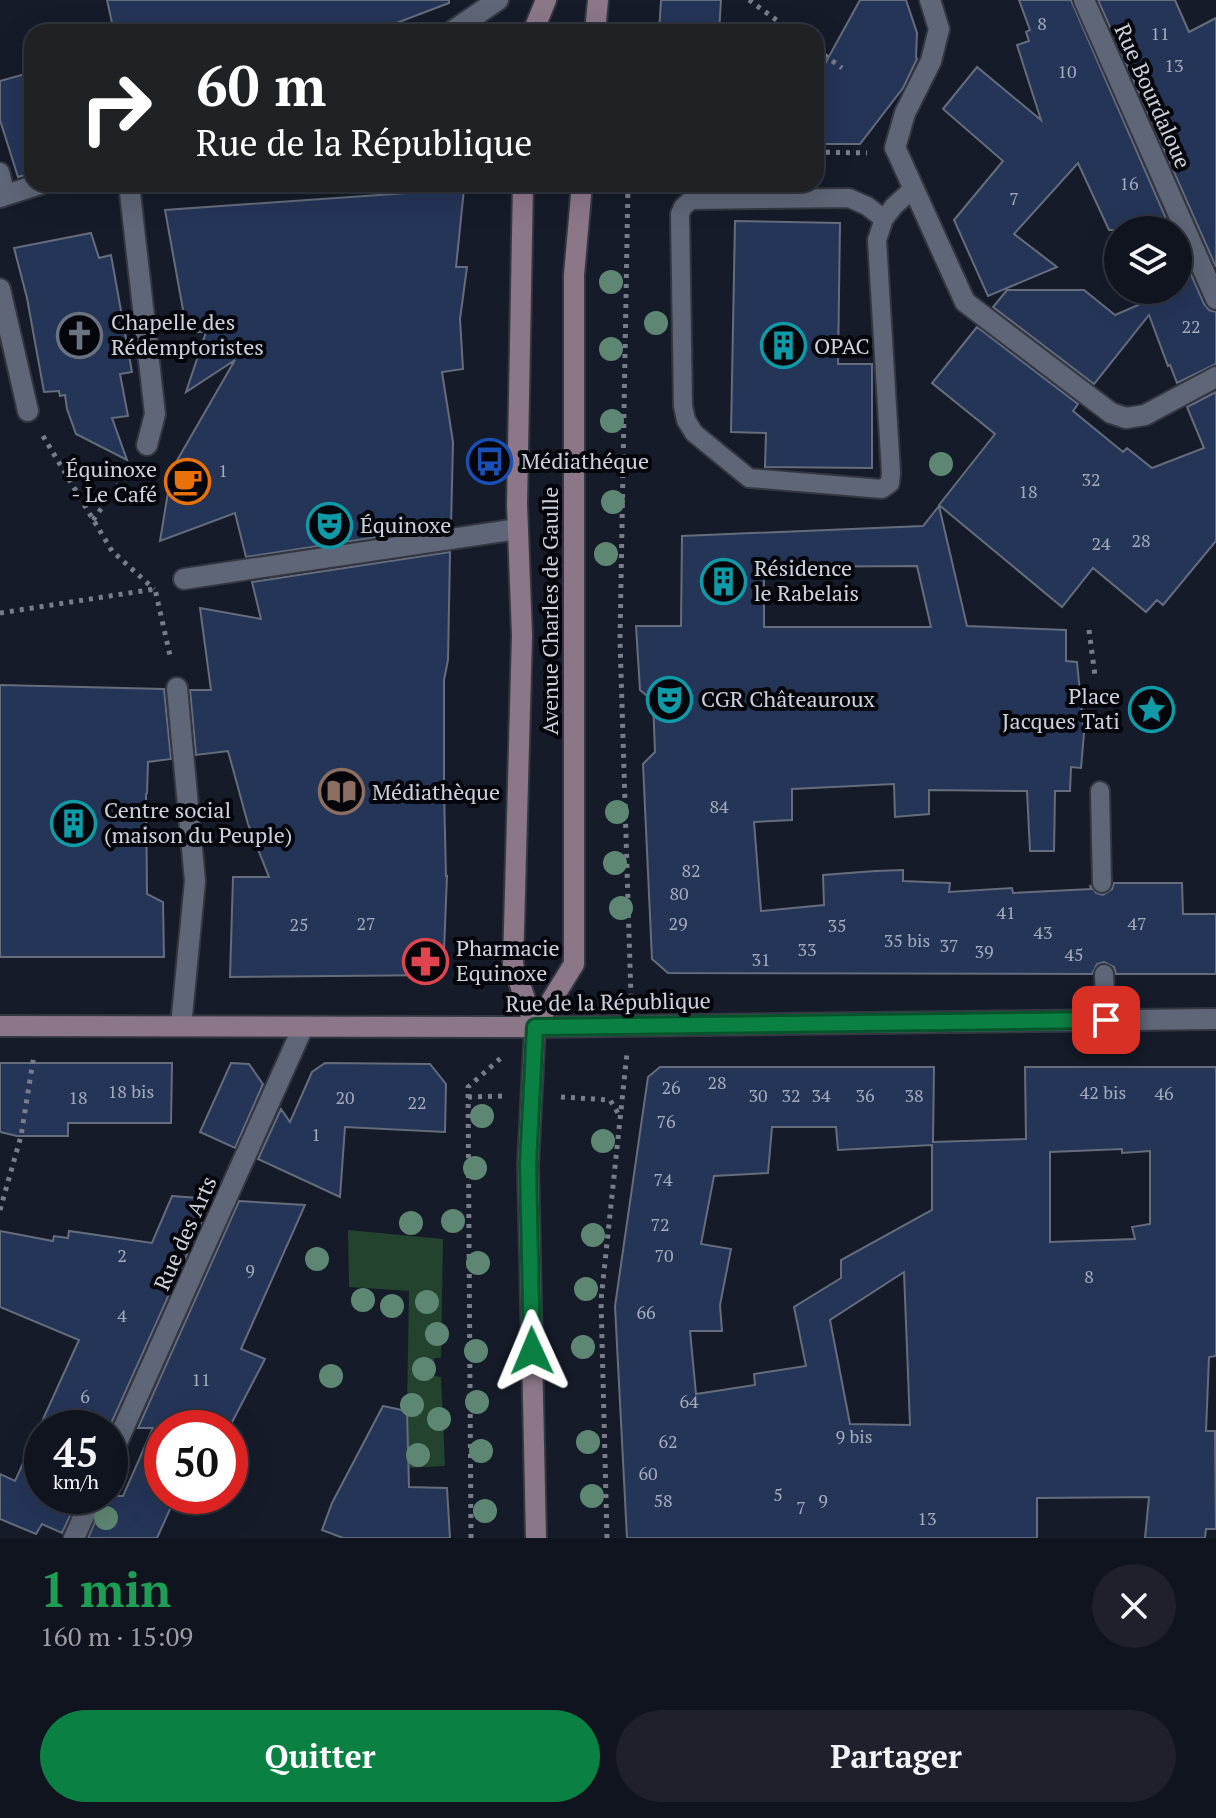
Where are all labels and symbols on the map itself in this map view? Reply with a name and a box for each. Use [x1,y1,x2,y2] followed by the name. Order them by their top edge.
[1037,11,1047,35] house number: 8
[1109,19,1198,173] street label: Rue Bourdaloue
[1150,21,1170,45] house number: 11
[1164,53,1184,77] house number: 13
[1057,59,1077,83] house number: 10
[1119,171,1139,195] house number: 16
[1009,186,1019,210] house number: 7
[111,307,264,361] place label: Chapelle des Rédemptoristes
[56,311,104,359] church icon: Chapelle des Rédemptoristes
[1181,314,1201,338] house number: 22
[759,322,807,370] building icon: OPAC
[814,331,870,360] place label: OPAC
[466,437,514,485] bus stop icon: Médiathéque
[521,446,649,475] place label: Médiathéque
[66,454,157,508] place label: Équinoxe - Le Café
[164,458,212,506] cafe icon: Équinoxe - Le Café
[218,458,228,482] house number: 1
[1081,467,1101,491] house number: 32
[1018,479,1038,503] house number: 18
[535,487,564,735] street label: Avenue Charles de Gaulle
[305,501,353,549] theatre icon: Équinoxe
[360,510,451,539] place label: Équinoxe
[1131,528,1151,552] house number: 28
[1091,531,1111,555] house number: 24
[754,553,859,607] place label: Résidence le Rabelais
[699,557,747,605] building icon: Résidence le Rabelais
[646,675,694,723] theatre icon: CGR Châteauroux
[1002,681,1120,735] place label: Place Jacques Tati
[701,684,876,713] place label: CGR Châteauroux
[1127,685,1175,733] place icon: Place Jacques Tati
[317,768,365,816] library icon: Médiathèque
[372,777,500,806] place label: Médiathèque
[709,794,729,818] house number: 84
[104,795,292,849] place label: Centre social (maison du Peuple)
[49,799,97,847] building icon: Centre social (maison du Peuple)
[681,858,701,882] house number: 82
[669,881,689,905] house number: 80
[996,900,1016,924] house number: 41
[356,911,376,935] house number: 27
[668,911,688,935] house number: 29
[1127,911,1147,935] house number: 47
[289,912,309,936] house number: 25
[827,913,847,937] house number: 35
[1033,920,1053,944] house number: 43
[884,928,930,952] house number: 35 bis
[456,933,560,987] place label: Pharmacie Equinoxe
[939,933,959,957] house number: 37
[401,937,449,985] pharmacy icon: Pharmacie Equinoxe
[797,937,817,961] house number: 33
[974,939,994,963] house number: 39
[1064,942,1084,966] house number: 45
[751,947,771,971] house number: 31
[505,985,711,1018] street label: Rue de la République
[1072,986,1140,1054] pin
[707,1070,727,1094] house number: 28
[661,1075,681,1099] house number: 26
[108,1079,154,1103] house number: 18 bis
[1080,1080,1126,1104] house number: 42 bis
[1154,1081,1174,1105] house number: 46
[748,1083,768,1107] house number: 30
[781,1083,801,1107] house number: 32
[811,1083,831,1107] house number: 34
[855,1083,875,1107] house number: 36
[904,1083,924,1107] house number: 38
[68,1085,88,1109] house number: 18
[335,1085,355,1109] house number: 20
[407,1090,427,1114] house number: 22
[656,1109,676,1133] house number: 76
[311,1122,321,1146] house number: 1
[653,1167,673,1191] house number: 74
[146,1171,223,1294] street label: Rue des Arts
[650,1212,670,1236] house number: 72
[117,1243,127,1267] house number: 2
[654,1243,674,1267] house number: 70
[245,1258,255,1282] house number: 9
[1084,1264,1094,1288] house number: 8
[636,1300,656,1324] house number: 66
[117,1303,127,1327] house number: 4
[490,1309,574,1393] position arrow
[191,1367,211,1391] house number: 11
[80,1384,90,1408] house number: 6
[679,1389,699,1413] house number: 64
[144,1410,248,1514] speed limit sign: 50
[836,1424,873,1448] house number: 9 bis
[658,1429,678,1453] house number: 62
[638,1461,658,1485] house number: 60
[773,1482,783,1506] house number: 5
[653,1488,673,1512] house number: 58
[818,1488,828,1512] house number: 9
[796,1495,806,1519] house number: 7
[917,1506,937,1530] house number: 13

